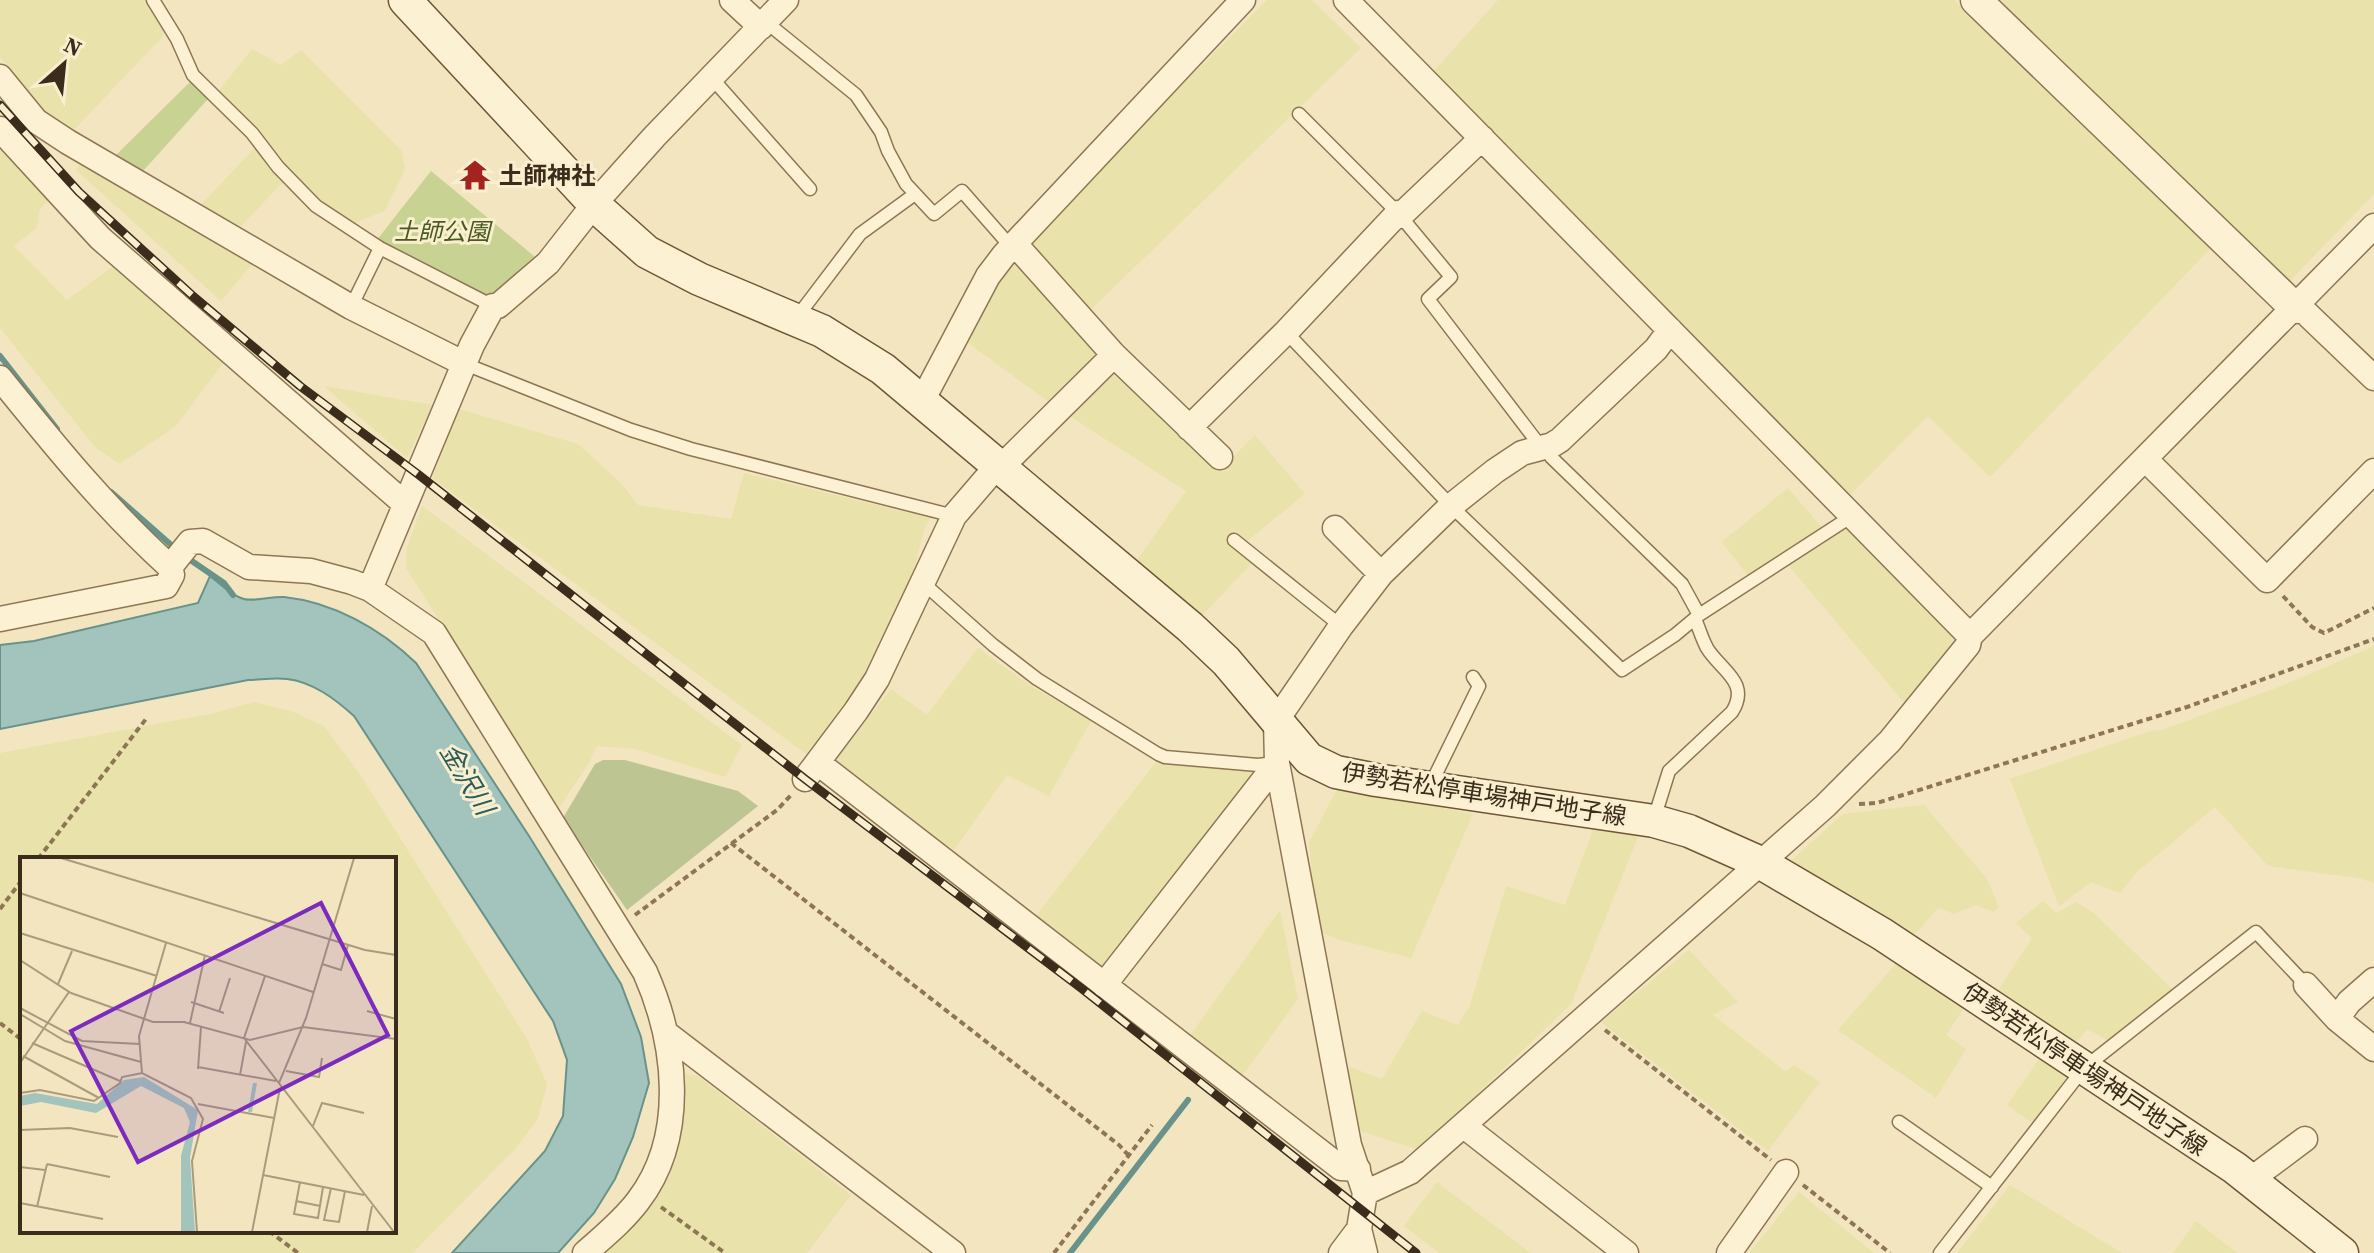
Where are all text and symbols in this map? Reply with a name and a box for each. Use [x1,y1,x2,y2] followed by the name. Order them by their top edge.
[24,24,104,104] north arrow
[59,29,87,63] text: N
[458,158,492,192] temple icon: 土師神社
[499,159,595,192] place label: 土師神社
[394,215,493,248] park label: 土師公園
[431,736,504,824] water label: 金沢川
[1339,755,1629,833] street label: 伊勢若松停車場神戸地子線
[20,857,396,1233] inset map
[1956,975,2214,1163] street label: 伊勢若松停車場神戸地子線

